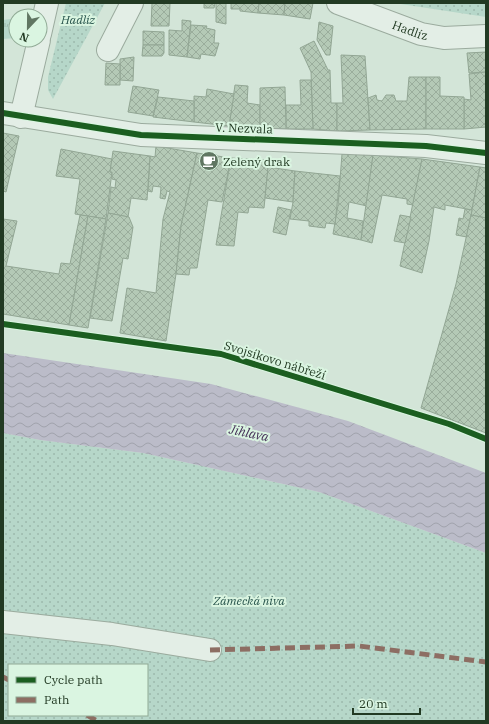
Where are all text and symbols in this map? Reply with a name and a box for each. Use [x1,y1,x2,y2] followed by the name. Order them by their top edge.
[8,8,48,48] north arrow
[60,12,96,27] park label: Hadlíz
[390,16,429,43] street label: Hadlíz
[17,29,31,45] text: N
[215,119,274,137] street label: V. Nezvala
[198,150,220,172] cafe icon: Zelený drak
[223,154,290,169] place label: Zelený drak
[222,337,328,383] street label: Svojsíkovo nábřeží
[227,420,270,445] water label: Jihlava
[212,593,285,608] park label: Zámecká niva
[8,664,148,716] legend
[44,672,103,687] text: Cycle path
[353,690,420,716] scale bar
[44,692,70,707] text: Path
[359,696,388,711] text: 20 m

